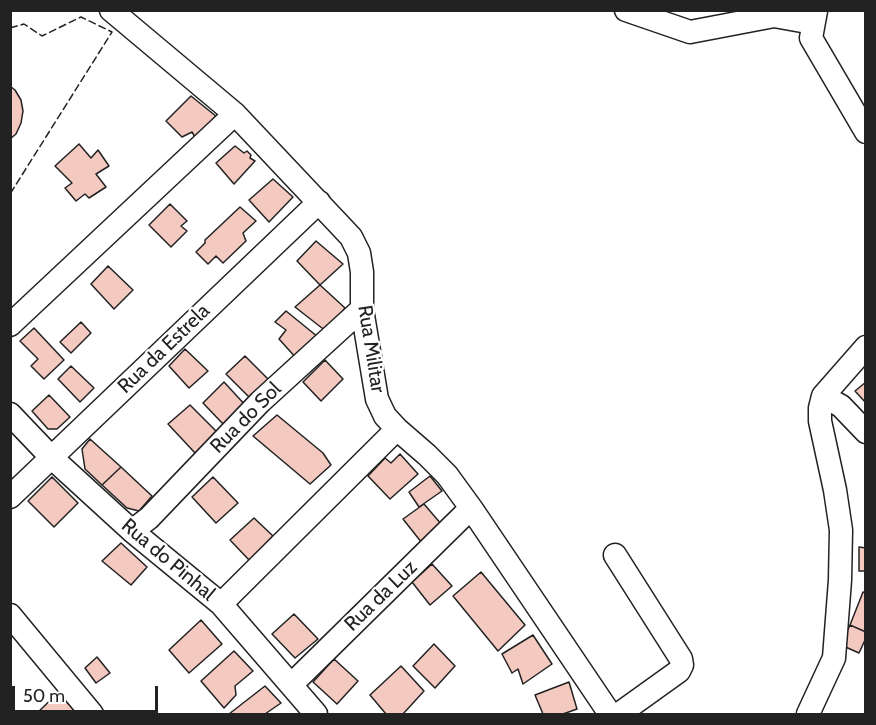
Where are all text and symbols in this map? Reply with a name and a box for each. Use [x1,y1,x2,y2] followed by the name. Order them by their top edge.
[113,299,215,399] street label: Rua da Estrela
[352,304,390,394] street label: Rua Militar
[206,378,286,458] street label: Rua do Sol
[116,514,220,606] street label: Rua do Pinhal
[340,556,422,636] street label: Rua da Luz
[15,674,160,712] scale bar
[23,685,65,707] text: 50 m

